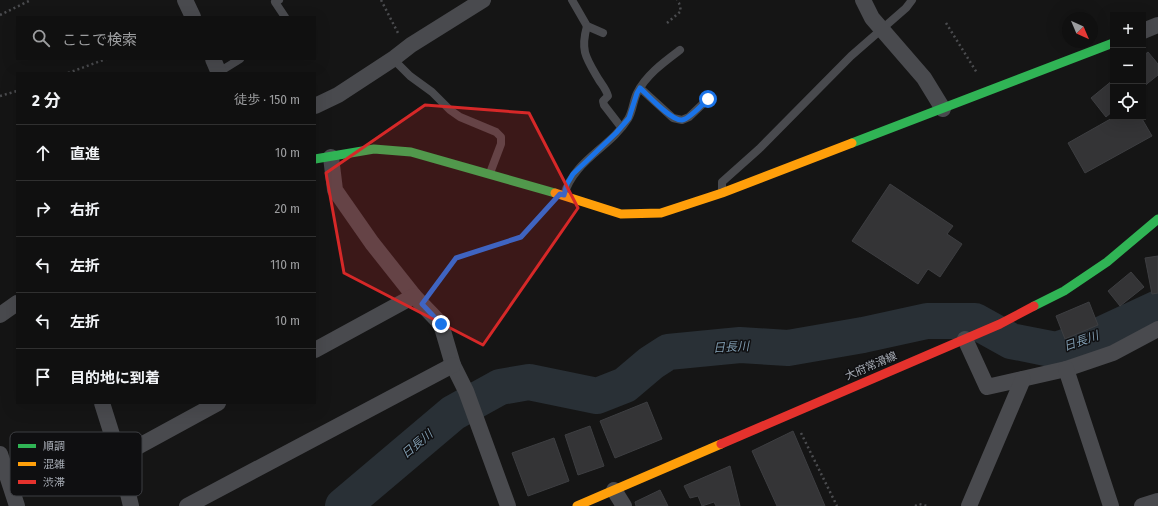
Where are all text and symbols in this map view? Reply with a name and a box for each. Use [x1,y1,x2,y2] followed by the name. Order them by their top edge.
[1062,12,1098,48] north arrow
[1110,12,1146,120] map controls
[1110,12,1146,48] button: +
[16,16,316,60] search box
[30,27,52,49] icon: search
[62,31,137,49] text: ここで検索
[1110,48,1146,84] button: −
[1110,84,1146,120] button: locate
[32,90,60,111] text: 2 分
[699,90,717,108] route start
[234,92,300,107] text: 徒歩 · 150 m
[32,142,54,164] icon: ahead
[70,145,100,163] text: 直進
[275,145,300,160] text: 10 m
[32,198,54,220] icon: right
[70,201,100,219] text: 右折
[274,201,300,216] text: 20 m
[32,254,54,276] icon: left
[70,257,100,275] text: 左折
[270,257,300,272] text: 110 m
[32,310,54,332] icon: left
[70,313,100,331] text: 左折
[275,313,300,328] text: 10 m
[432,315,450,333] route end
[1062,328,1102,353] water label: 日長川
[713,339,751,355] water label: 日長川
[843,349,899,383] street label: 大府常滑線
[32,366,54,388] icon: arrive
[70,369,160,387] text: 目的地に到着
[399,426,437,461] water label: 日長川
[10,432,142,496] legend
[43,440,65,453] text: 順調
[43,458,65,471] text: 混雑
[43,476,65,489] text: 渋滞

